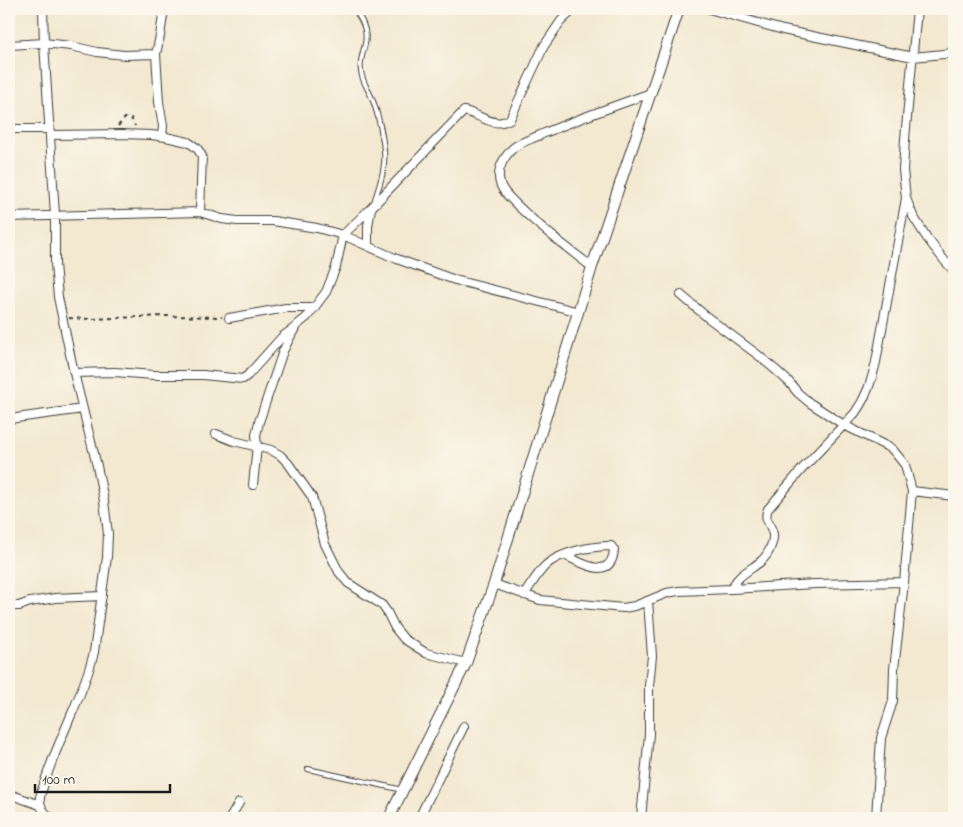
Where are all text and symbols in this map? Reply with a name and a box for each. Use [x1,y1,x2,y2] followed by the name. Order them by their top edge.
[35,762,170,794] scale bar
[42,769,75,791] text: 100 m

